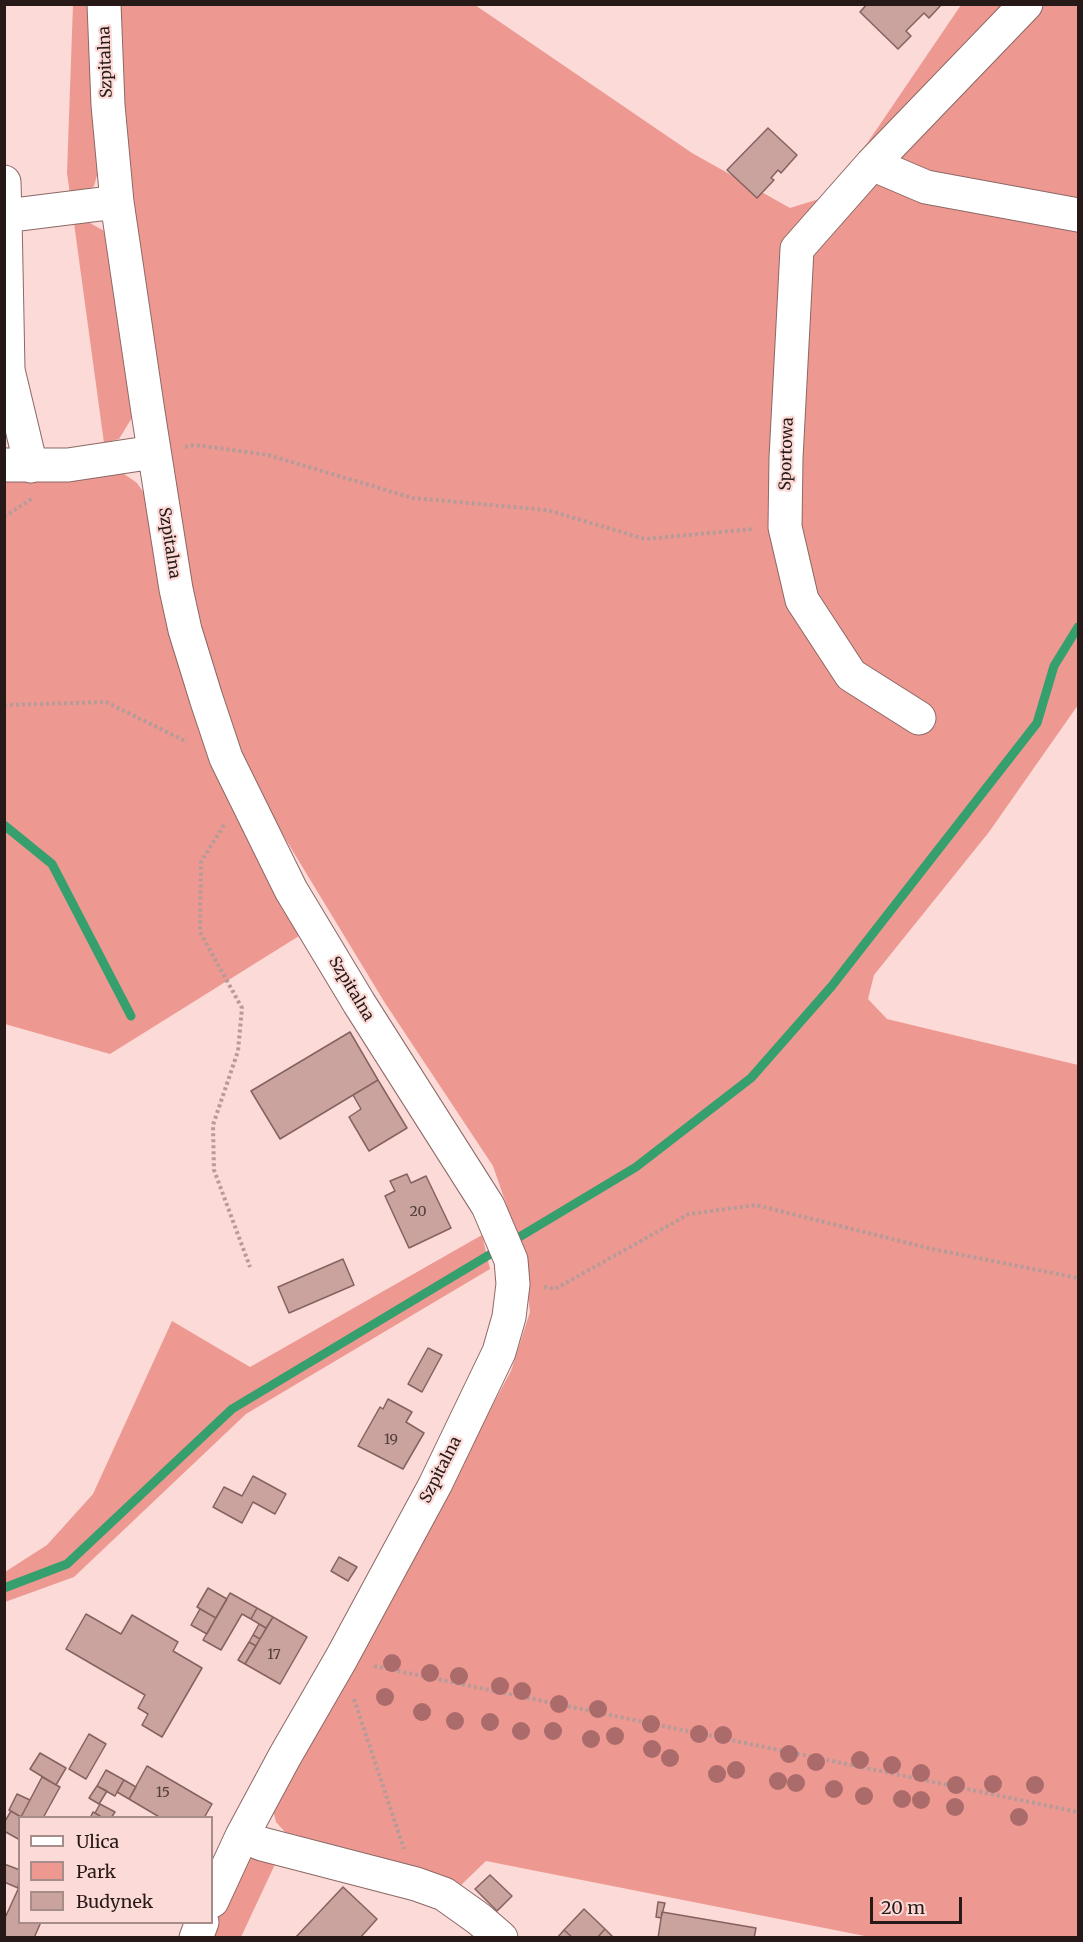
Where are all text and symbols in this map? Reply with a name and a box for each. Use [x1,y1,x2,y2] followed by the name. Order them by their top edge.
[95,26,117,98] street label: Szpitalna
[776,417,798,491] street label: Sportowa
[154,506,184,580] street label: Szpitalna
[324,953,378,1025] street label: Szpitalna
[409,1204,427,1220] house number: 20
[384,1432,398,1448] house number: 19
[416,1434,466,1506] street label: Szpitalna
[267,1647,281,1663] house number: 17
[156,1785,170,1801] house number: 15
[18,1816,213,1924] legend
[76,1830,119,1853] text: Ulica
[76,1860,116,1883] text: Park
[873,1885,964,1923] scale bar
[76,1890,153,1913] text: Budynek
[881,1896,925,1919] text: 20 m

